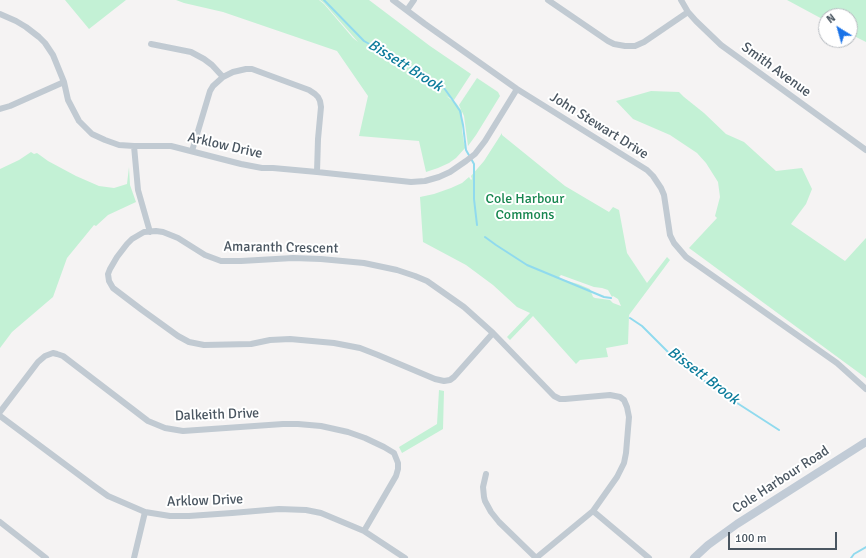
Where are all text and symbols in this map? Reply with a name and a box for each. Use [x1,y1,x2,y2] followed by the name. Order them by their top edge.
[818,8,858,48] north arrow
[824,11,838,26] text: N
[364,36,446,96] water label: Bissett Brook
[738,39,814,101] street label: Smith Avenue
[547,89,651,163] street label: John Stewart Drive
[186,129,264,163] street label: Arklow Drive
[486,191,564,224] park label: Cole Harbour Commons
[223,239,339,257] street label: Amaranth Crescent
[664,343,742,409] water label: Bissett Brook
[174,405,260,425] street label: Dalkeith Drive
[730,442,832,518] street label: Cole Harbour Road
[167,491,243,511] street label: Arklow Drive
[730,524,839,550] scale bar
[735,531,767,546] text: 100 m

